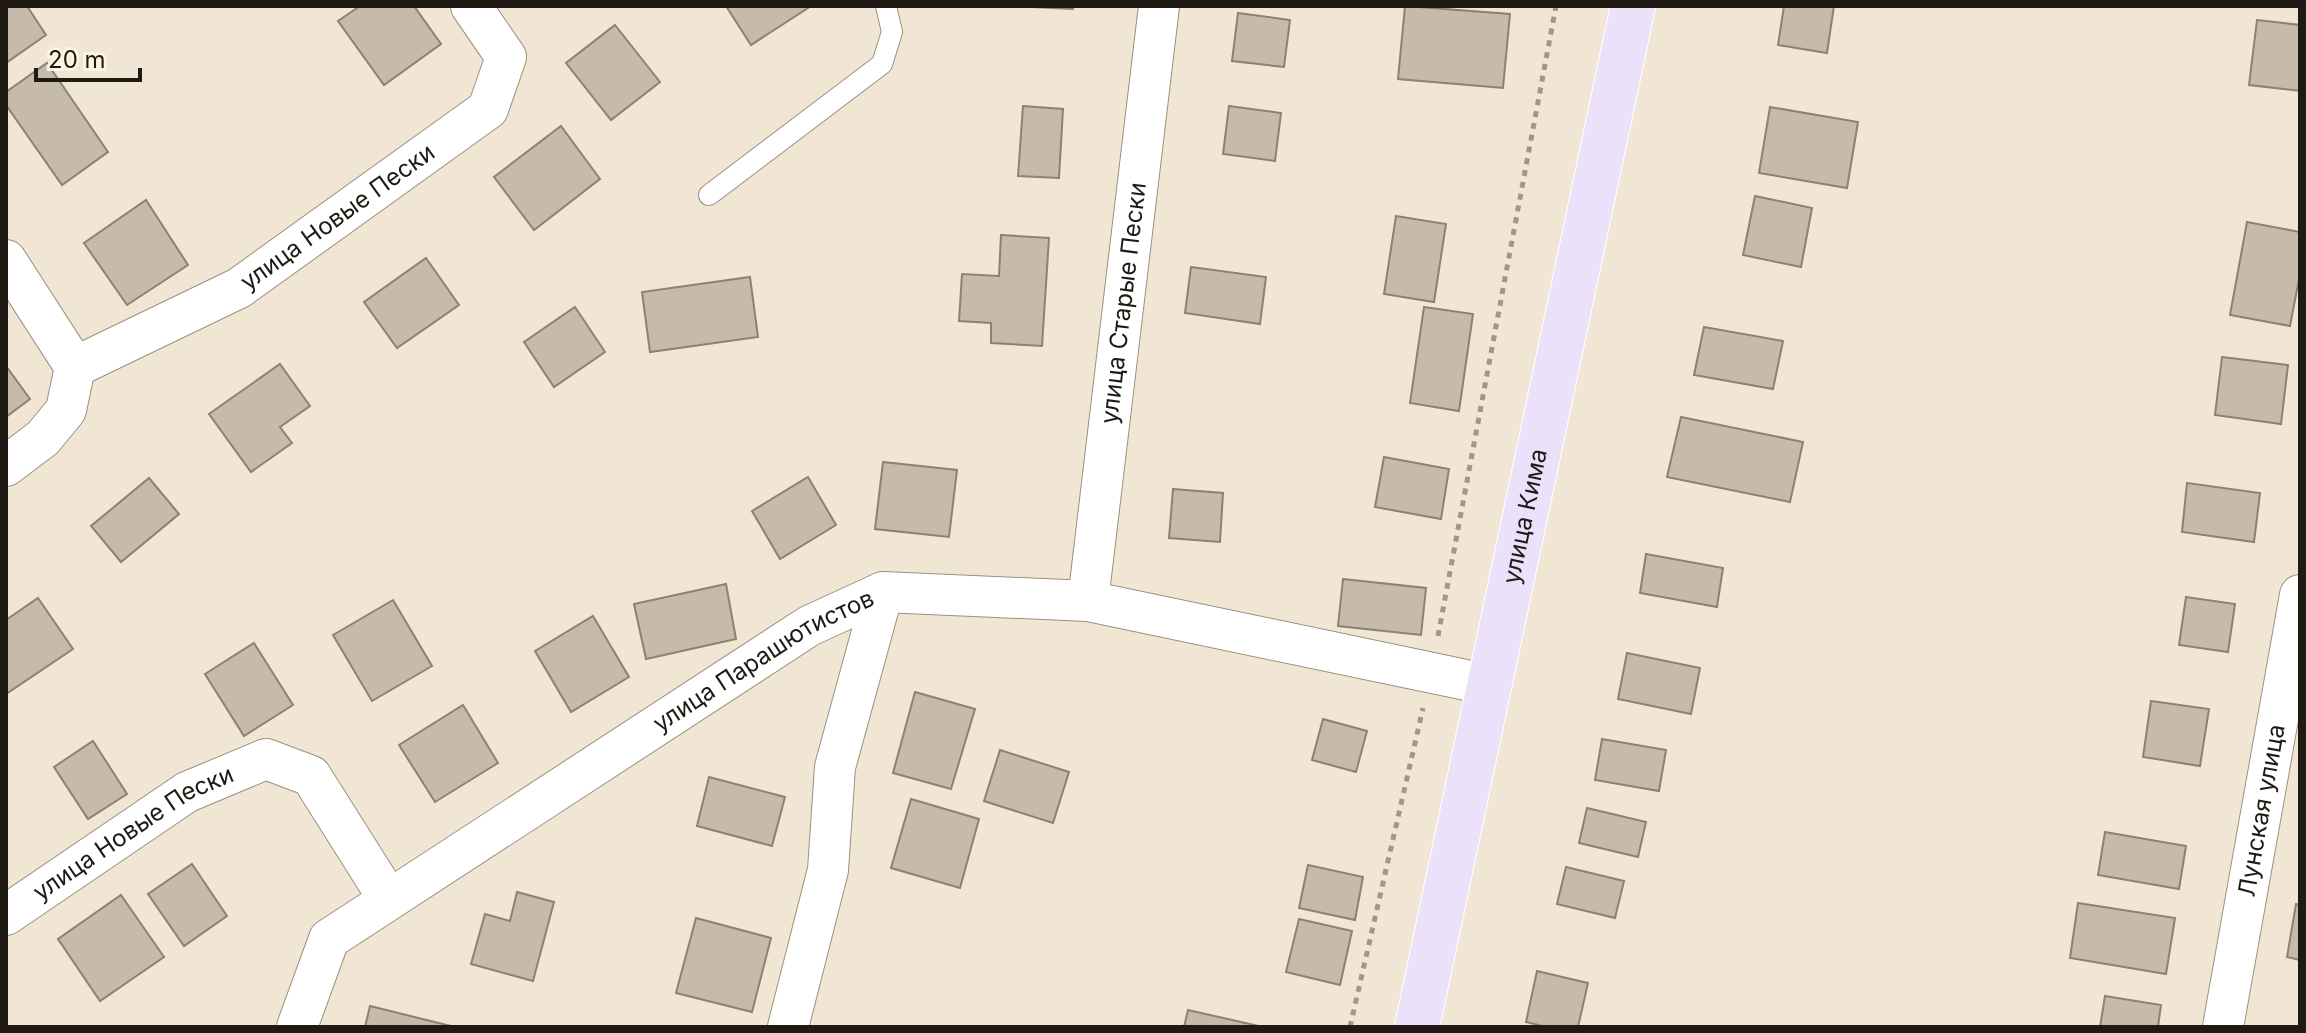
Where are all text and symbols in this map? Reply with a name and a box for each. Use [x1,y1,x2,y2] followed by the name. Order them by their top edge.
[36,32,140,82] scale bar
[48,45,106,74] text: 20 m
[235,137,440,296] street label: улица Новые Пески
[1094,181,1152,425] street label: улица Старые Пески
[1496,446,1553,586] street label: улица Кима
[647,583,878,738] street label: улица Парашютистов
[2232,722,2291,899] street label: Лунская улица
[27,759,238,906] street label: улица Новые Пески

